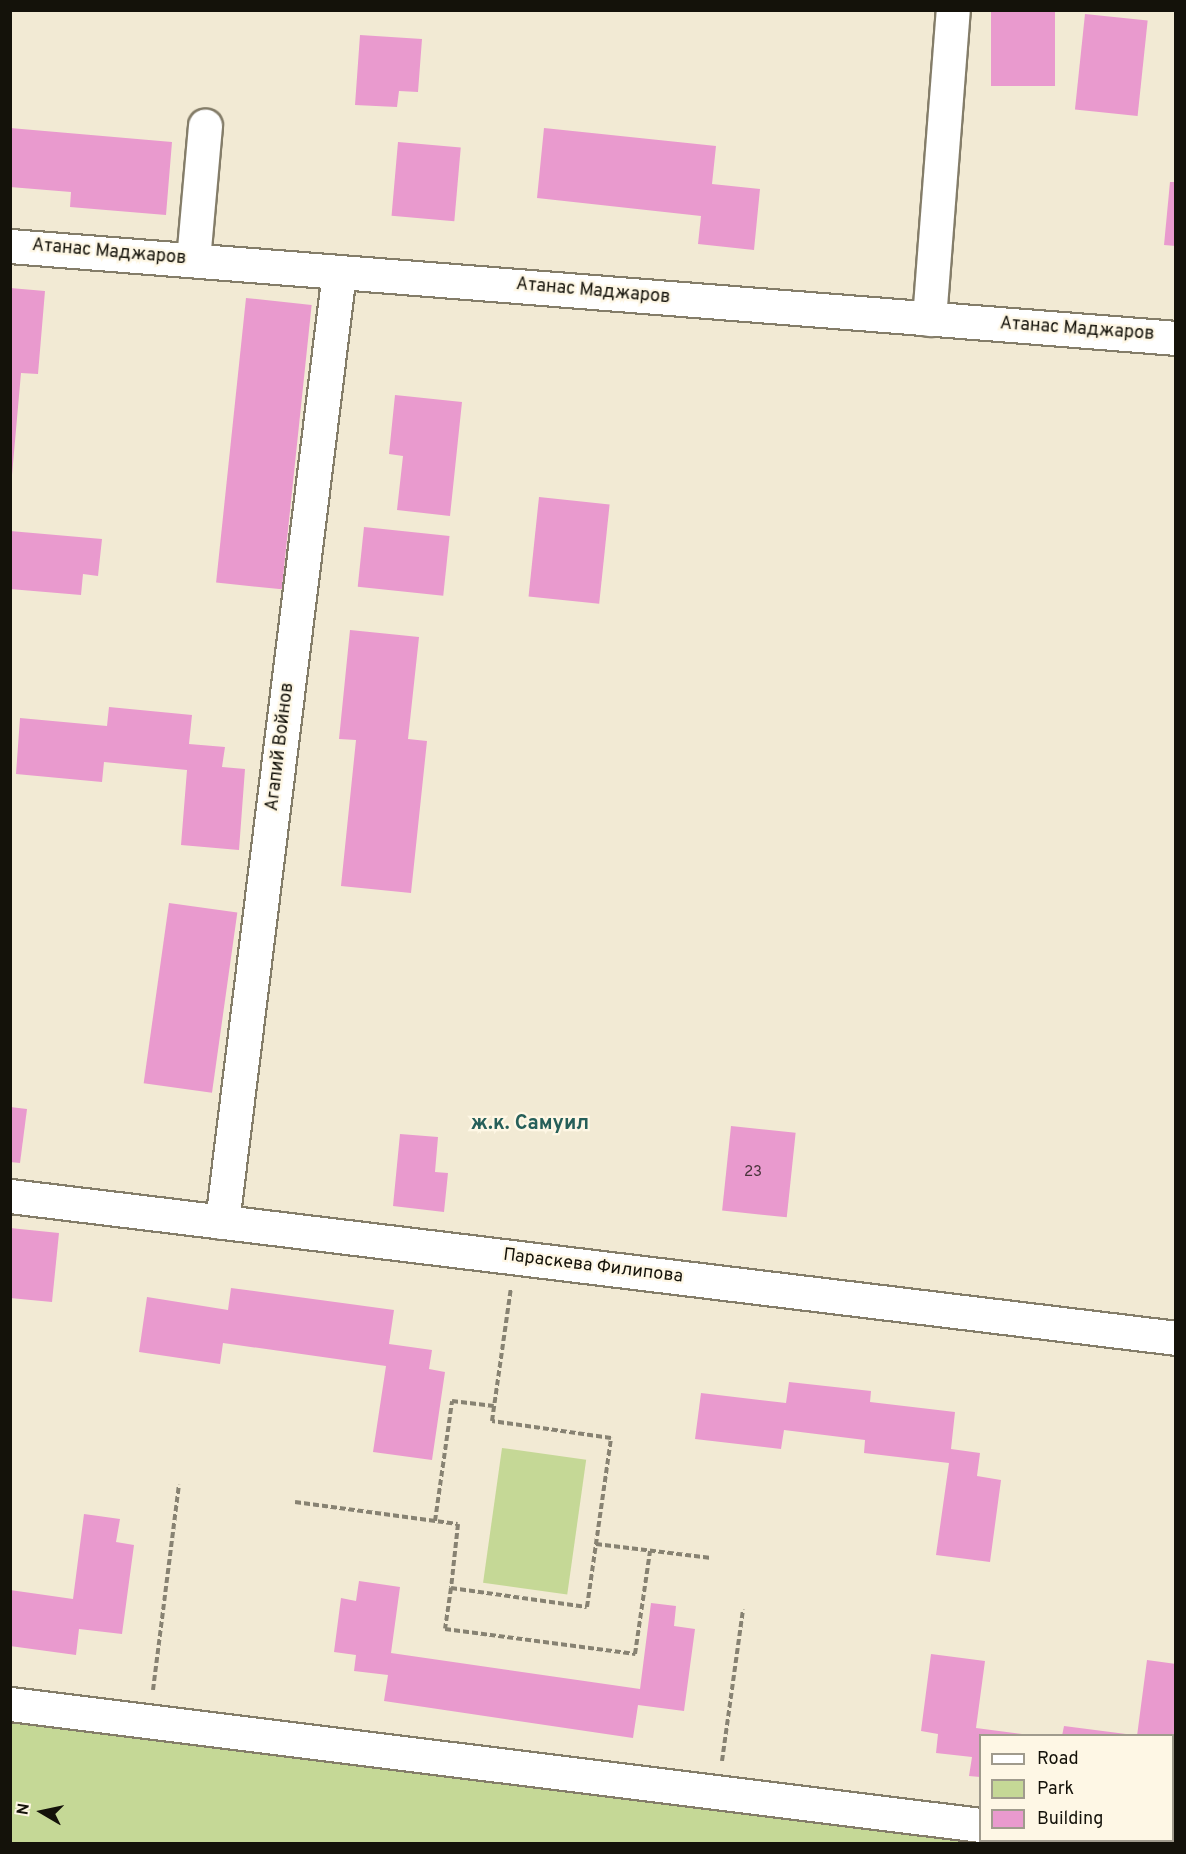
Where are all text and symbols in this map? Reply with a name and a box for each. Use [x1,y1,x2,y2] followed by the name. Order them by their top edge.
[31,235,187,271] street label: Атанас Маджаров
[515,274,671,310] street label: Атанас Маджаров
[999,314,1155,346] street label: Атанас Маджаров
[262,682,300,812] street label: Агапий Войнов
[471,1112,589,1136] district label: ж.к. Самуил
[744,1164,762,1182] house number: 23
[502,1245,684,1289] street label: Параскева Филипова
[979,1734,1174,1842] legend
[1037,1748,1079,1771] text: Road
[1037,1778,1074,1801] text: Park
[12,1782,72,1842] north arrow
[13,1802,35,1816] text: N
[1037,1808,1103,1831] text: Building

